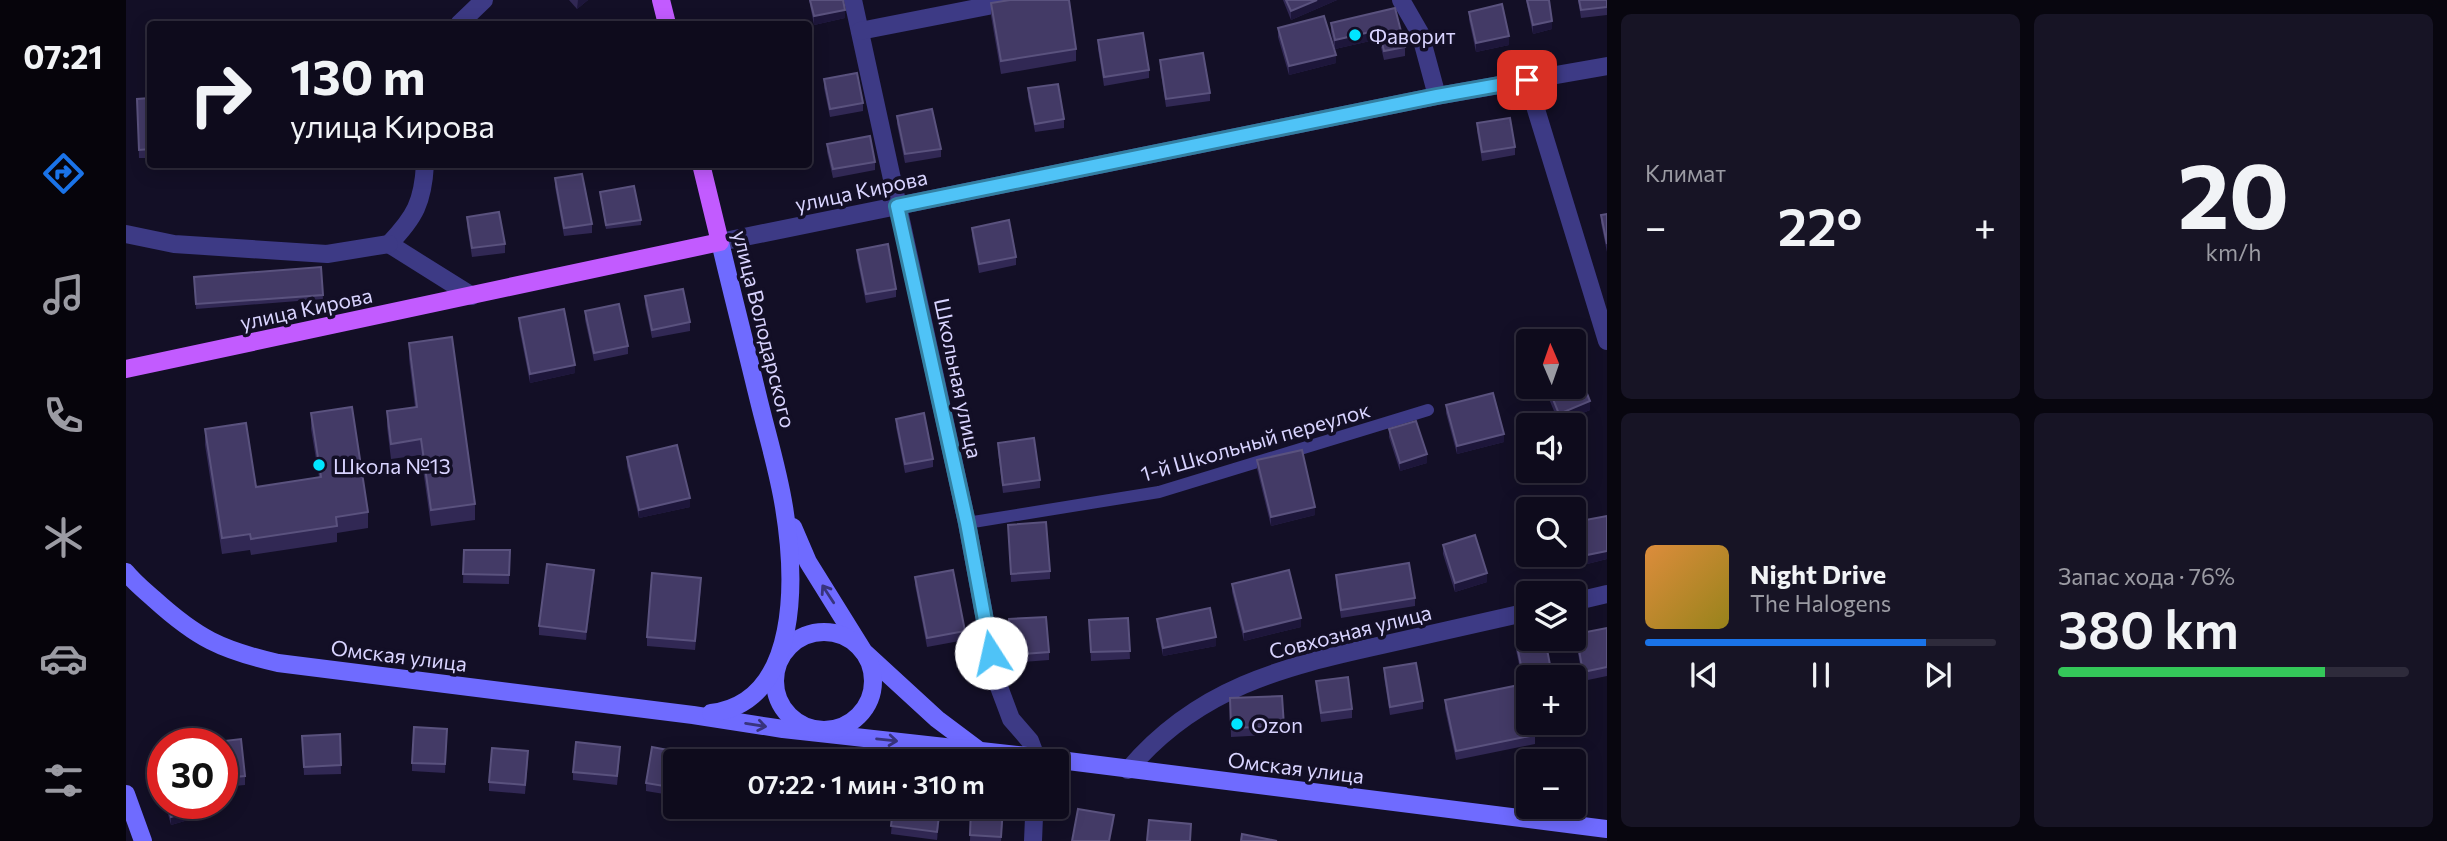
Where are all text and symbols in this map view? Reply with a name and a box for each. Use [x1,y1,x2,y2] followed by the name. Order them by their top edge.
[1369,23,1456,48] place label: Фаворит
[1347,27,1363,43] marker: Фаворит
[23,36,103,76] text: 07:21
[290,45,425,105] text: 130 m
[175,49,266,140] icon: right
[1497,50,1557,110] pin
[1508,61,1546,99] icon: arrive
[290,105,495,145] text: улица Кирова
[2178,136,2289,248] text: 20
[39,149,88,198] icon: directions
[1645,159,1726,187] text: Климат
[793,164,929,216] street label: улица Кирова
[1778,193,1862,257] text: 22°
[1645,202,1667,249] text: −
[1974,202,1996,249] text: +
[728,228,802,430] street label: улица Володарского
[2206,238,2261,266] text: km/h
[39,270,88,319] icon: music
[238,282,374,334] street label: улица Кирова
[930,296,988,460] street label: Школьная улица
[1516,329,1586,399] north arrow
[1516,329,1586,819] map controls
[39,391,88,440] icon: phone
[1137,396,1373,486] street label: 1-й Школьный переулок
[1516,413,1586,483] button: sound
[333,453,451,478] place label: Школа №13
[311,457,327,473] marker: Школа №13
[1516,497,1586,567] button: search
[39,513,88,562] icon: climate
[1750,558,1886,589] text: Night Drive
[2058,562,2235,590] text: Запас хода · 76%
[1516,581,1586,651] button: layers
[821,585,836,604] one-way arrow
[1750,589,1891,617] text: The Halogens
[2058,596,2239,660] text: 380 km
[1266,599,1434,663] street label: Совхозная улица
[954,616,1028,690] position arrow
[39,634,88,683] icon: car
[329,634,469,676] street label: Омская улица
[1685,656,1723,694] icon: previous
[1802,656,1840,694] icon: pause
[1919,656,1957,694] icon: next
[1516,665,1586,735] button: +
[1251,712,1303,737] place label: Ozon
[1229,716,1245,732] marker: Ozon
[744,719,767,732] one-way arrow
[147,728,238,819] speed limit sign: 30
[876,733,898,746] one-way arrow
[1226,746,1366,788] street label: Омская улица
[1516,749,1586,819] button: −
[39,756,88,805] icon: filters
[747,768,985,799] text: 07:22 · 1 мин · 310 m

